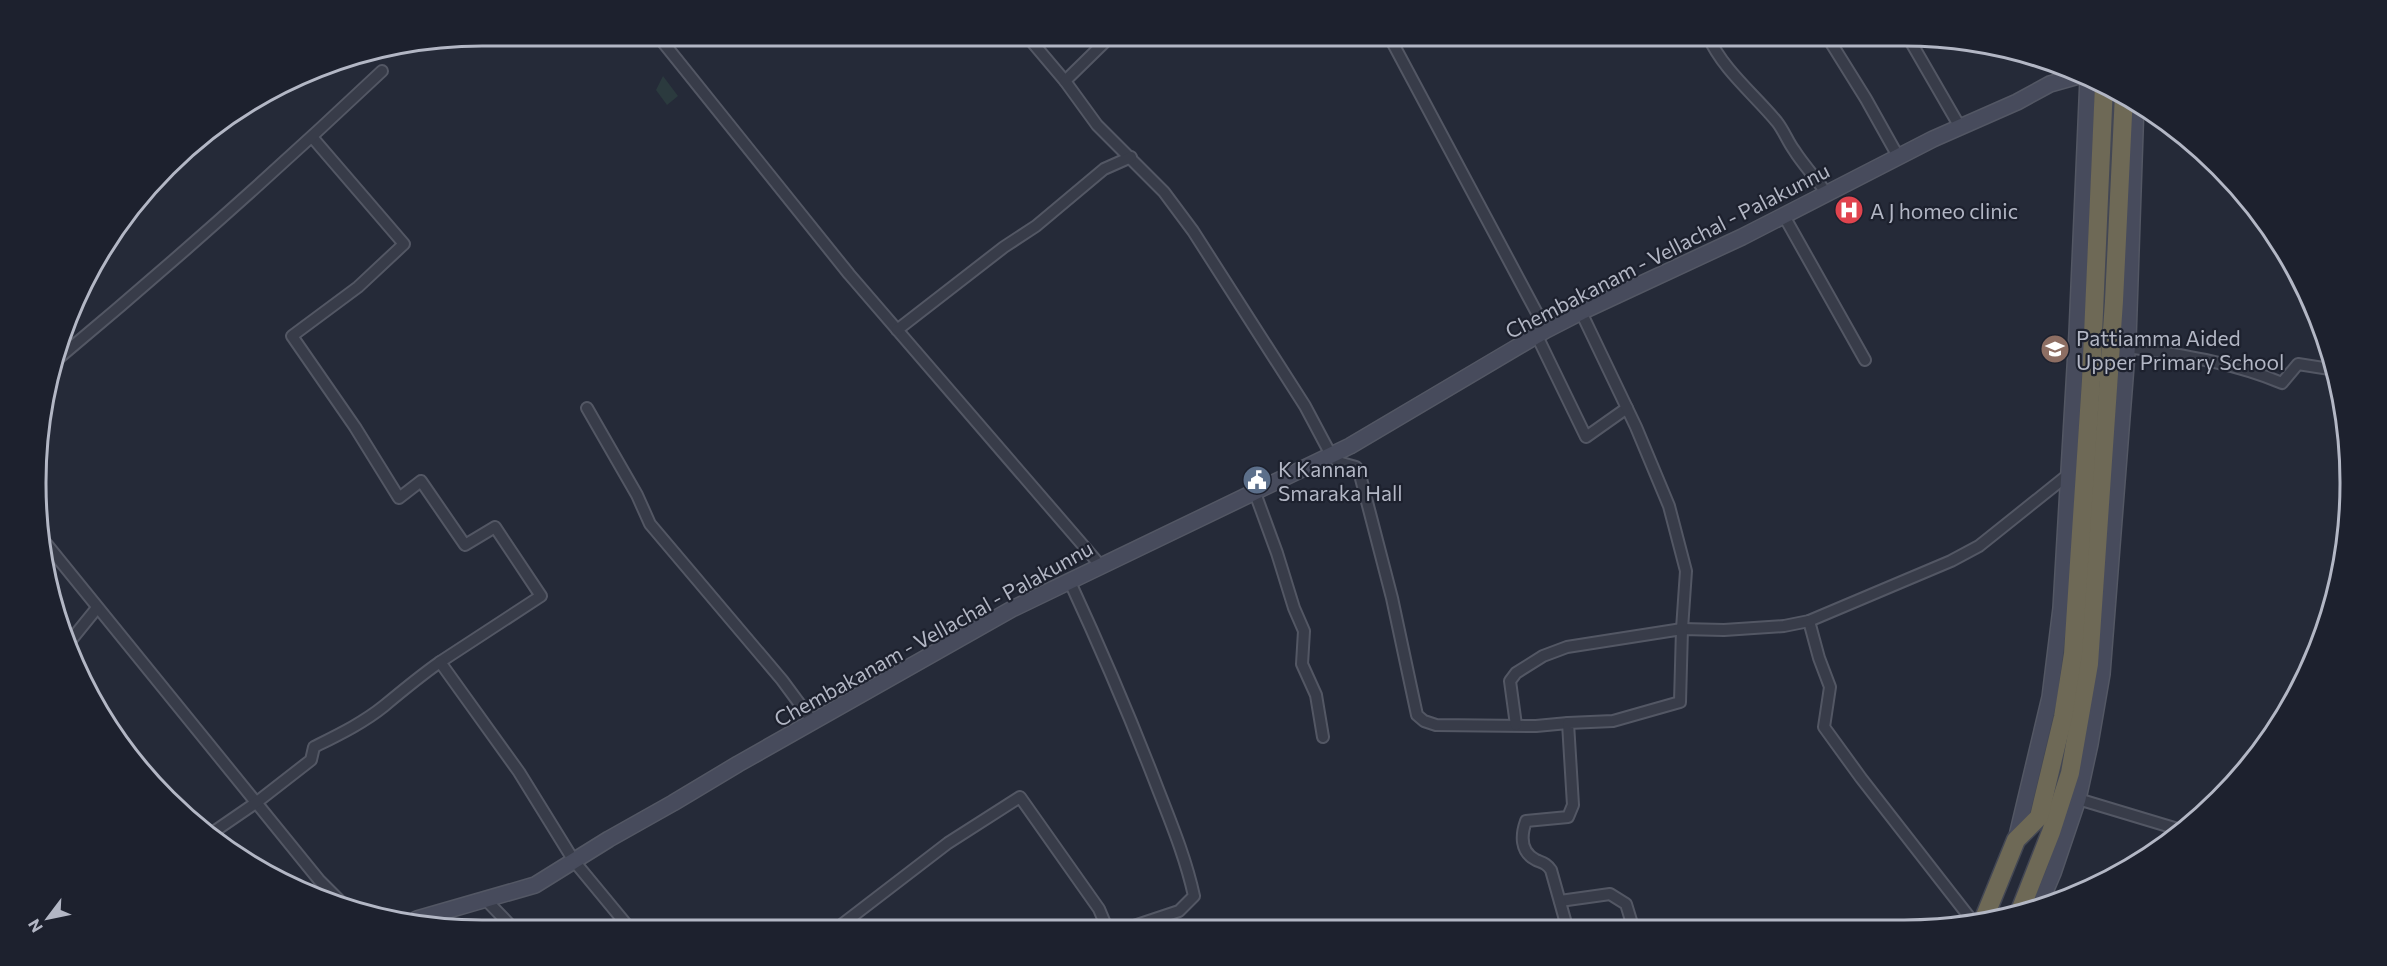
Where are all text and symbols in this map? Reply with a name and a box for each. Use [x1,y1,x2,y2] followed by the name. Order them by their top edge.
[1501,157,1833,343] street label: Chembakanam - Vellachal - Palakunnu
[1833,194,1865,226] hospital icon: A J homeo clinic
[1870,198,2018,223] place label: A J homeo clinic
[2076,325,2284,374] place label: Pattiamma Aided Upper Primary School
[2039,333,2071,365] school or university icon: Pattiamma Aided Upper Primary School
[1278,456,1403,505] place label: K Kannan Smaraka Hall
[1241,464,1273,496] public building icon: K Kannan Smaraka Hall
[769,535,1097,731] street label: Chembakanam - Vellachal - Palakunnu
[18,888,78,948] north arrow
[24,916,46,936] text: N

